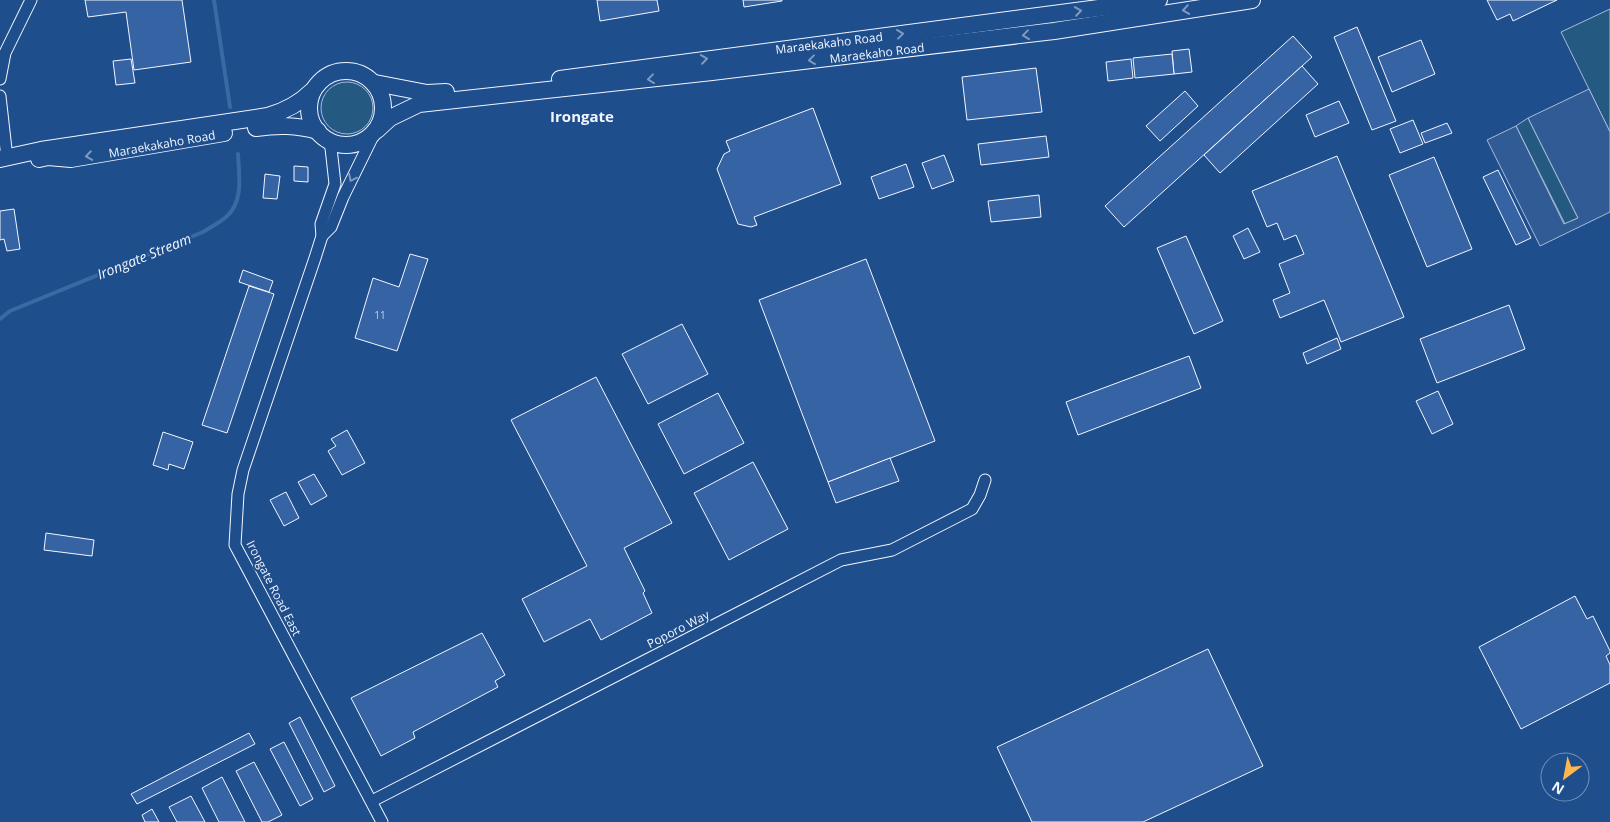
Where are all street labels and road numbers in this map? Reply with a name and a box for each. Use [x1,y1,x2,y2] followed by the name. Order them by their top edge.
[774,28,884,58] street label: Maraekakaho Road
[829,39,925,67] street label: Maraekaho Road
[107,126,217,162] street label: Maraekakaho Road
[243,537,305,639] street label: Irongate Road East
[644,606,713,652] street label: Poporo Way

